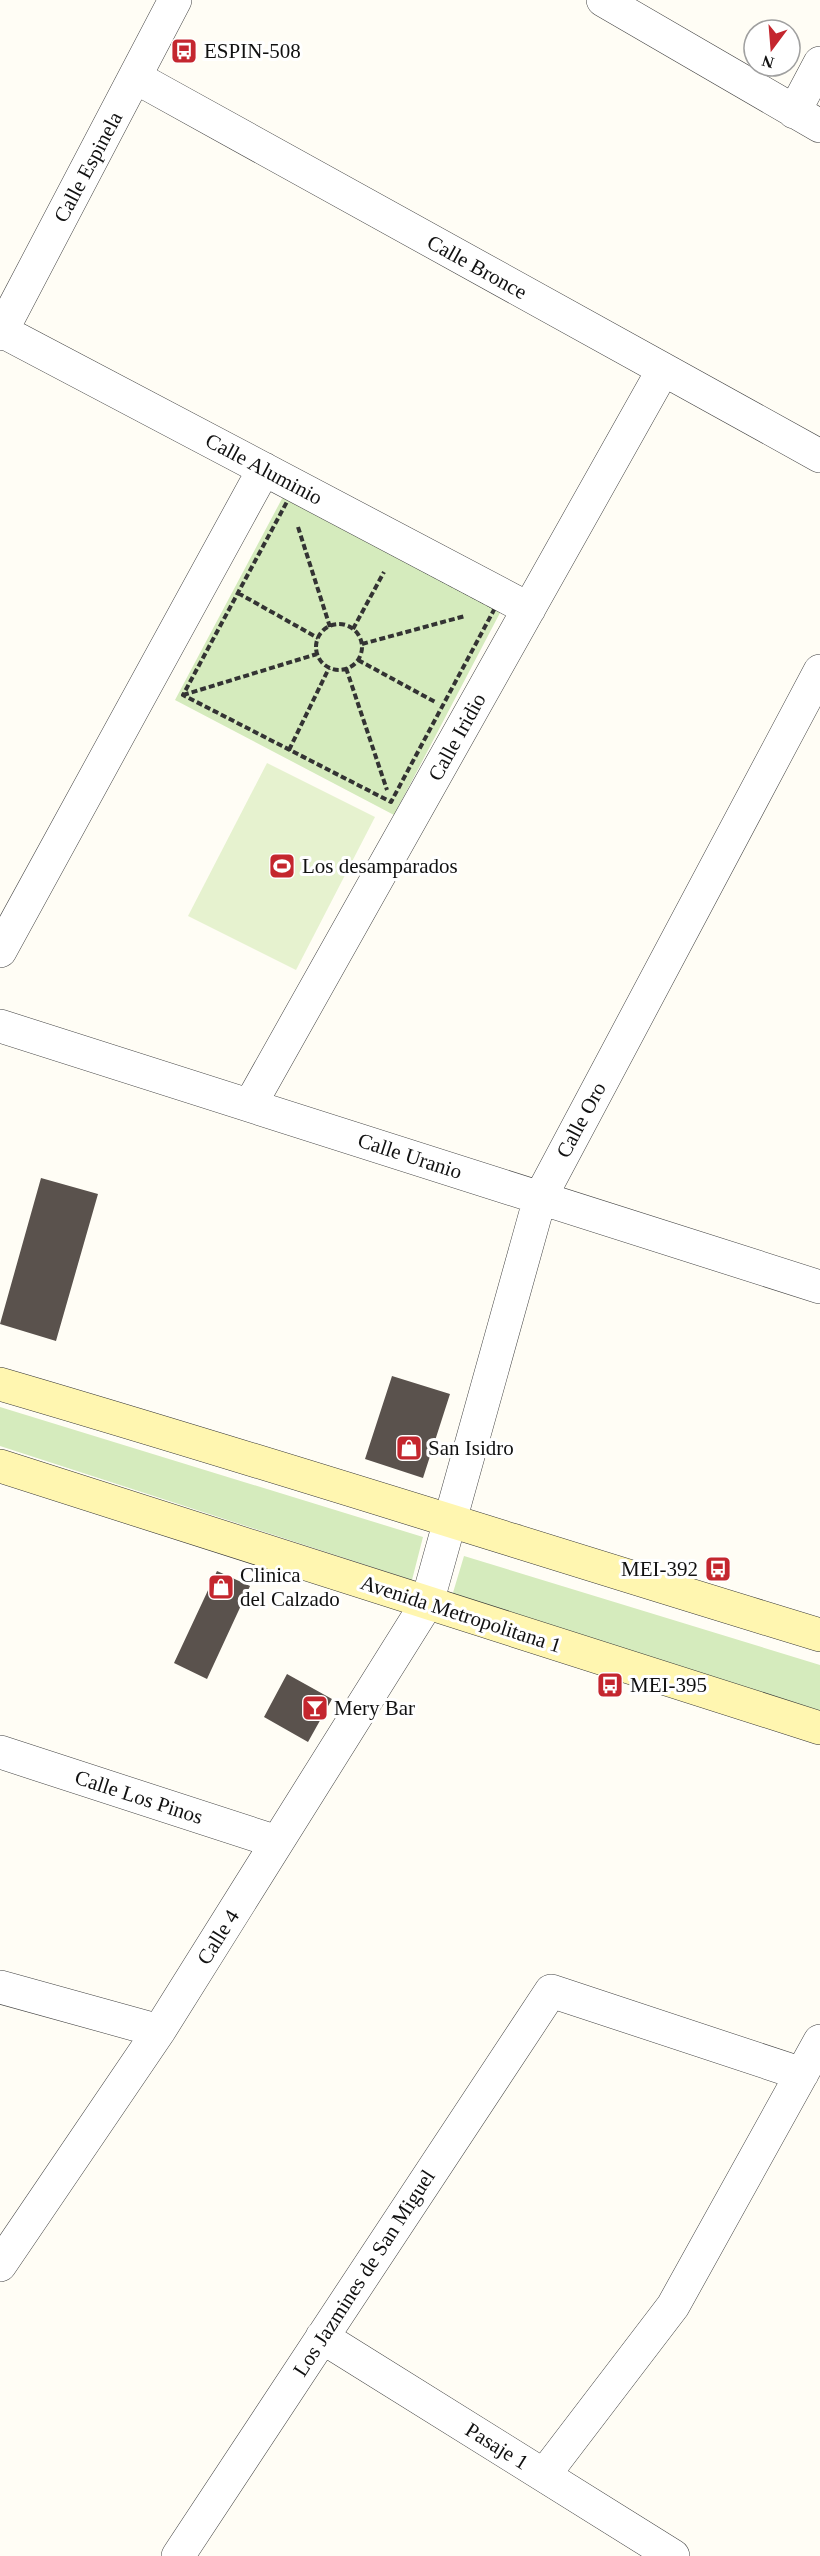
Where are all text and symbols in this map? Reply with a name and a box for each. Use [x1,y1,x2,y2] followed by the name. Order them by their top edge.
[742,18,802,78] north arrow
[169,36,199,66] bus stop icon: ESPIN-508
[204,39,301,63] place label: ESPIN-508
[760,52,776,72] text: N
[49,107,128,226] street label: Calle Espinela
[423,230,531,304] street label: Calle Bronce
[201,428,327,510] street label: Calle Aluminio
[423,689,491,785] street label: Calle Iridio
[267,851,297,881] sports icon: Los desamparados
[302,854,458,878] place label: Los desamparados
[551,1078,611,1162] street label: Calle Oro
[355,1128,465,1184] street label: Calle Uranio
[394,1433,424,1463] shop icon: San Isidro
[428,1436,514,1460] place label: San Isidro
[703,1554,733,1584] bus stop icon: MEI-392
[621,1557,698,1581] place label: MEI-392
[240,1563,340,1611] place label: Clinica del Calzado
[358,1570,564,1658] street label: Avenida Metropolitana 1
[206,1572,236,1602] shop icon: Clinica del Calzado
[595,1670,625,1700] bus stop icon: MEI-395
[630,1673,707,1697] place label: MEI-395
[300,1693,330,1723] bar icon: Mery Bar
[334,1696,415,1720] place label: Mery Bar
[72,1765,206,1829] street label: Calle Los Pinos
[192,1905,244,1969] street label: Calle 4
[288,2165,440,2381] street label: Los Jazmines de San Miguel
[461,2417,533,2475] street label: Pasaje 1

